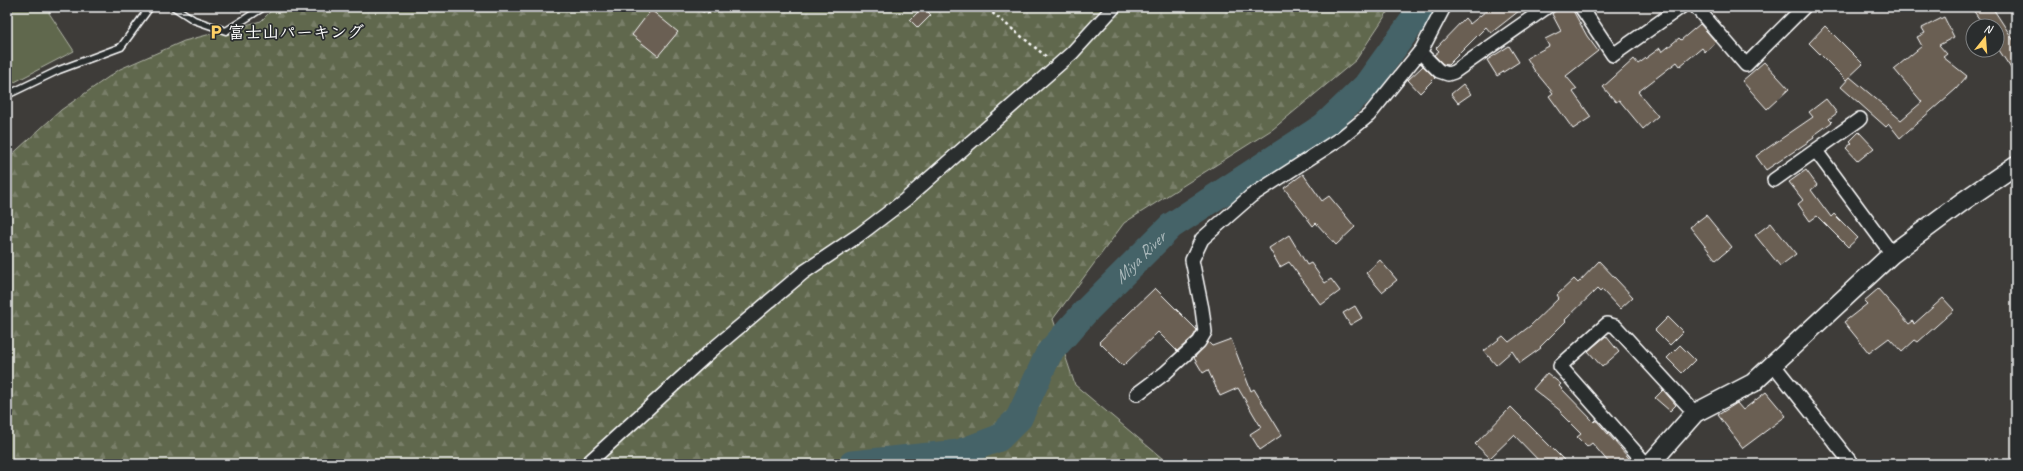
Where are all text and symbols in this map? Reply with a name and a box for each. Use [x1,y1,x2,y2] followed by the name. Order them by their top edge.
[1965,18,2005,58] north arrow
[1983,21,1995,37] text: N
[228,22,364,43] place label: 富士山パーキング
[207,23,225,41] parking icon: 富士山パーキング
[1109,224,1173,288] water label: Miya River

